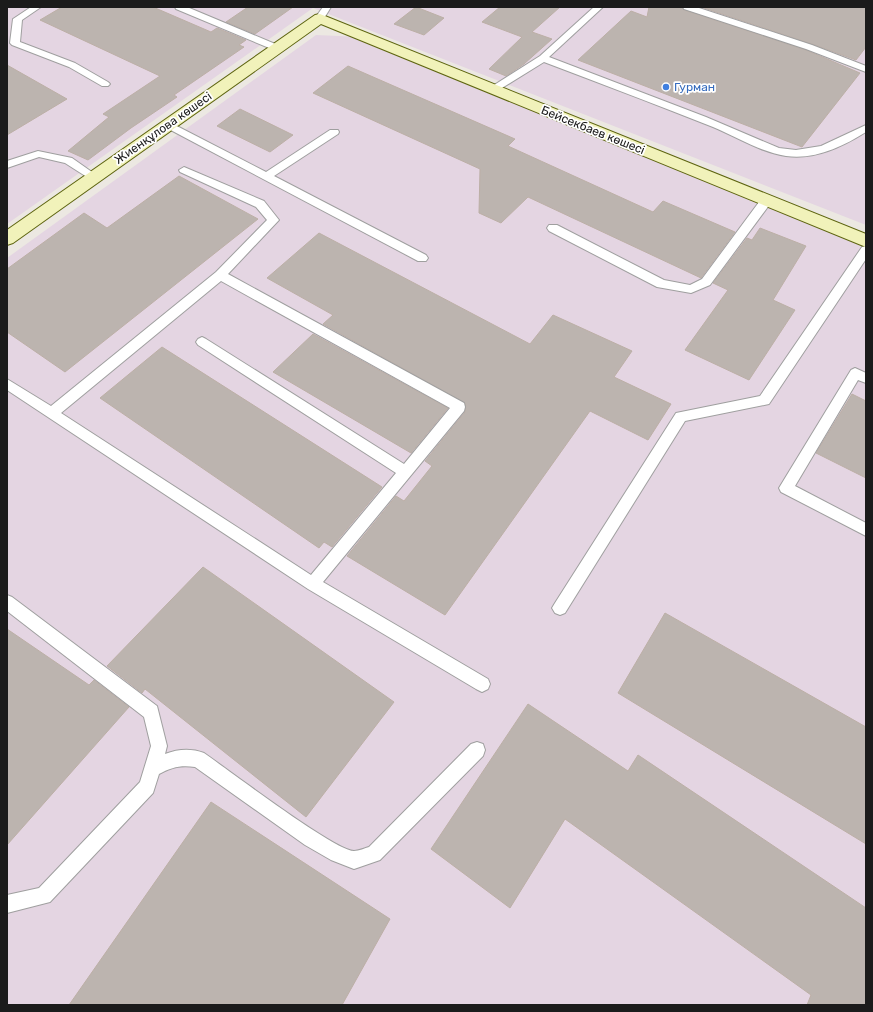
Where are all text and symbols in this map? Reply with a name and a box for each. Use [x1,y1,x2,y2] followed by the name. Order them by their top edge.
[674,80,715,94] place label: Гурман
[661,82,671,92] marker: Гурман
[112,89,214,167] street label: Жиенқұлова көшесі
[539,103,647,157] street label: Бейсекбаев көшесі

